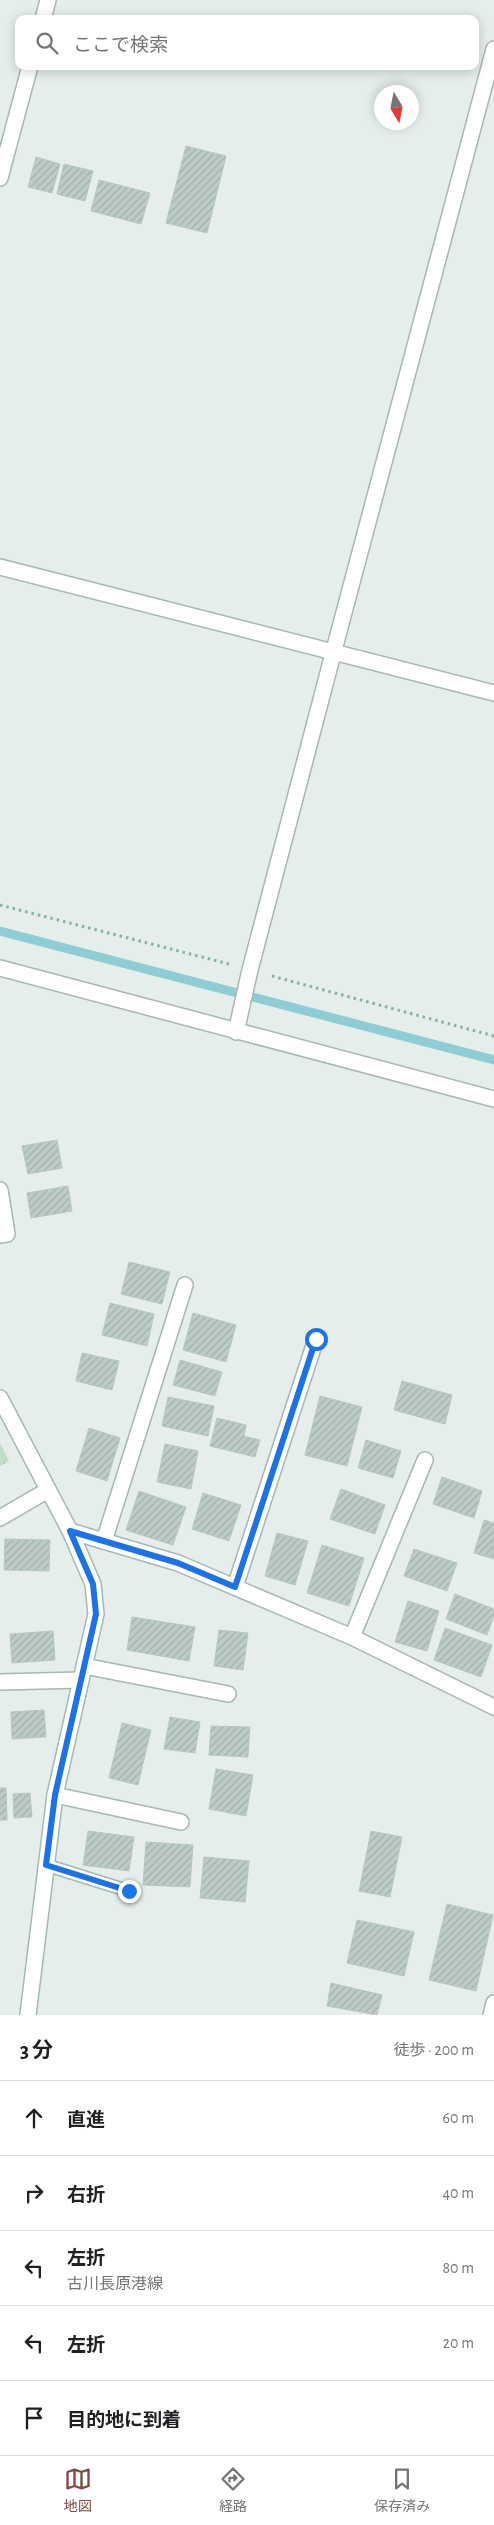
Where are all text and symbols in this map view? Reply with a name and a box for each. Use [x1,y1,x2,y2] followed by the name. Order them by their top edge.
[15,15,479,70] search box
[33,29,61,57] icon: search
[73,36,168,55] text: ここで検索
[374,85,419,130] north arrow
[305,1328,328,1351] route start
[118,1880,141,1903] route end
[20,2040,53,2061] text: 3 分
[393,2042,474,2058] text: 徒歩 · 200 m
[20,2104,48,2132] icon: ahead
[443,2110,474,2126] text: 60 m
[67,2111,105,2130] text: 直進
[20,2179,48,2207] icon: right
[442,2185,474,2201] text: 40 m
[67,2186,105,2205] text: 右折
[67,2249,105,2268] text: 左折
[20,2254,48,2282] icon: left
[443,2260,474,2276] text: 80 m
[67,2276,163,2292] text: 古川長原港線
[20,2329,48,2357] icon: left
[443,2335,474,2351] text: 20 m
[67,2336,105,2355] text: 左折
[20,2404,48,2432] icon: arrive
[67,2411,181,2430] text: 目的地に到着
[64,2465,92,2516] tab: 地図
[219,2465,247,2516] tab: 経路
[374,2465,430,2516] tab: 保存済み

